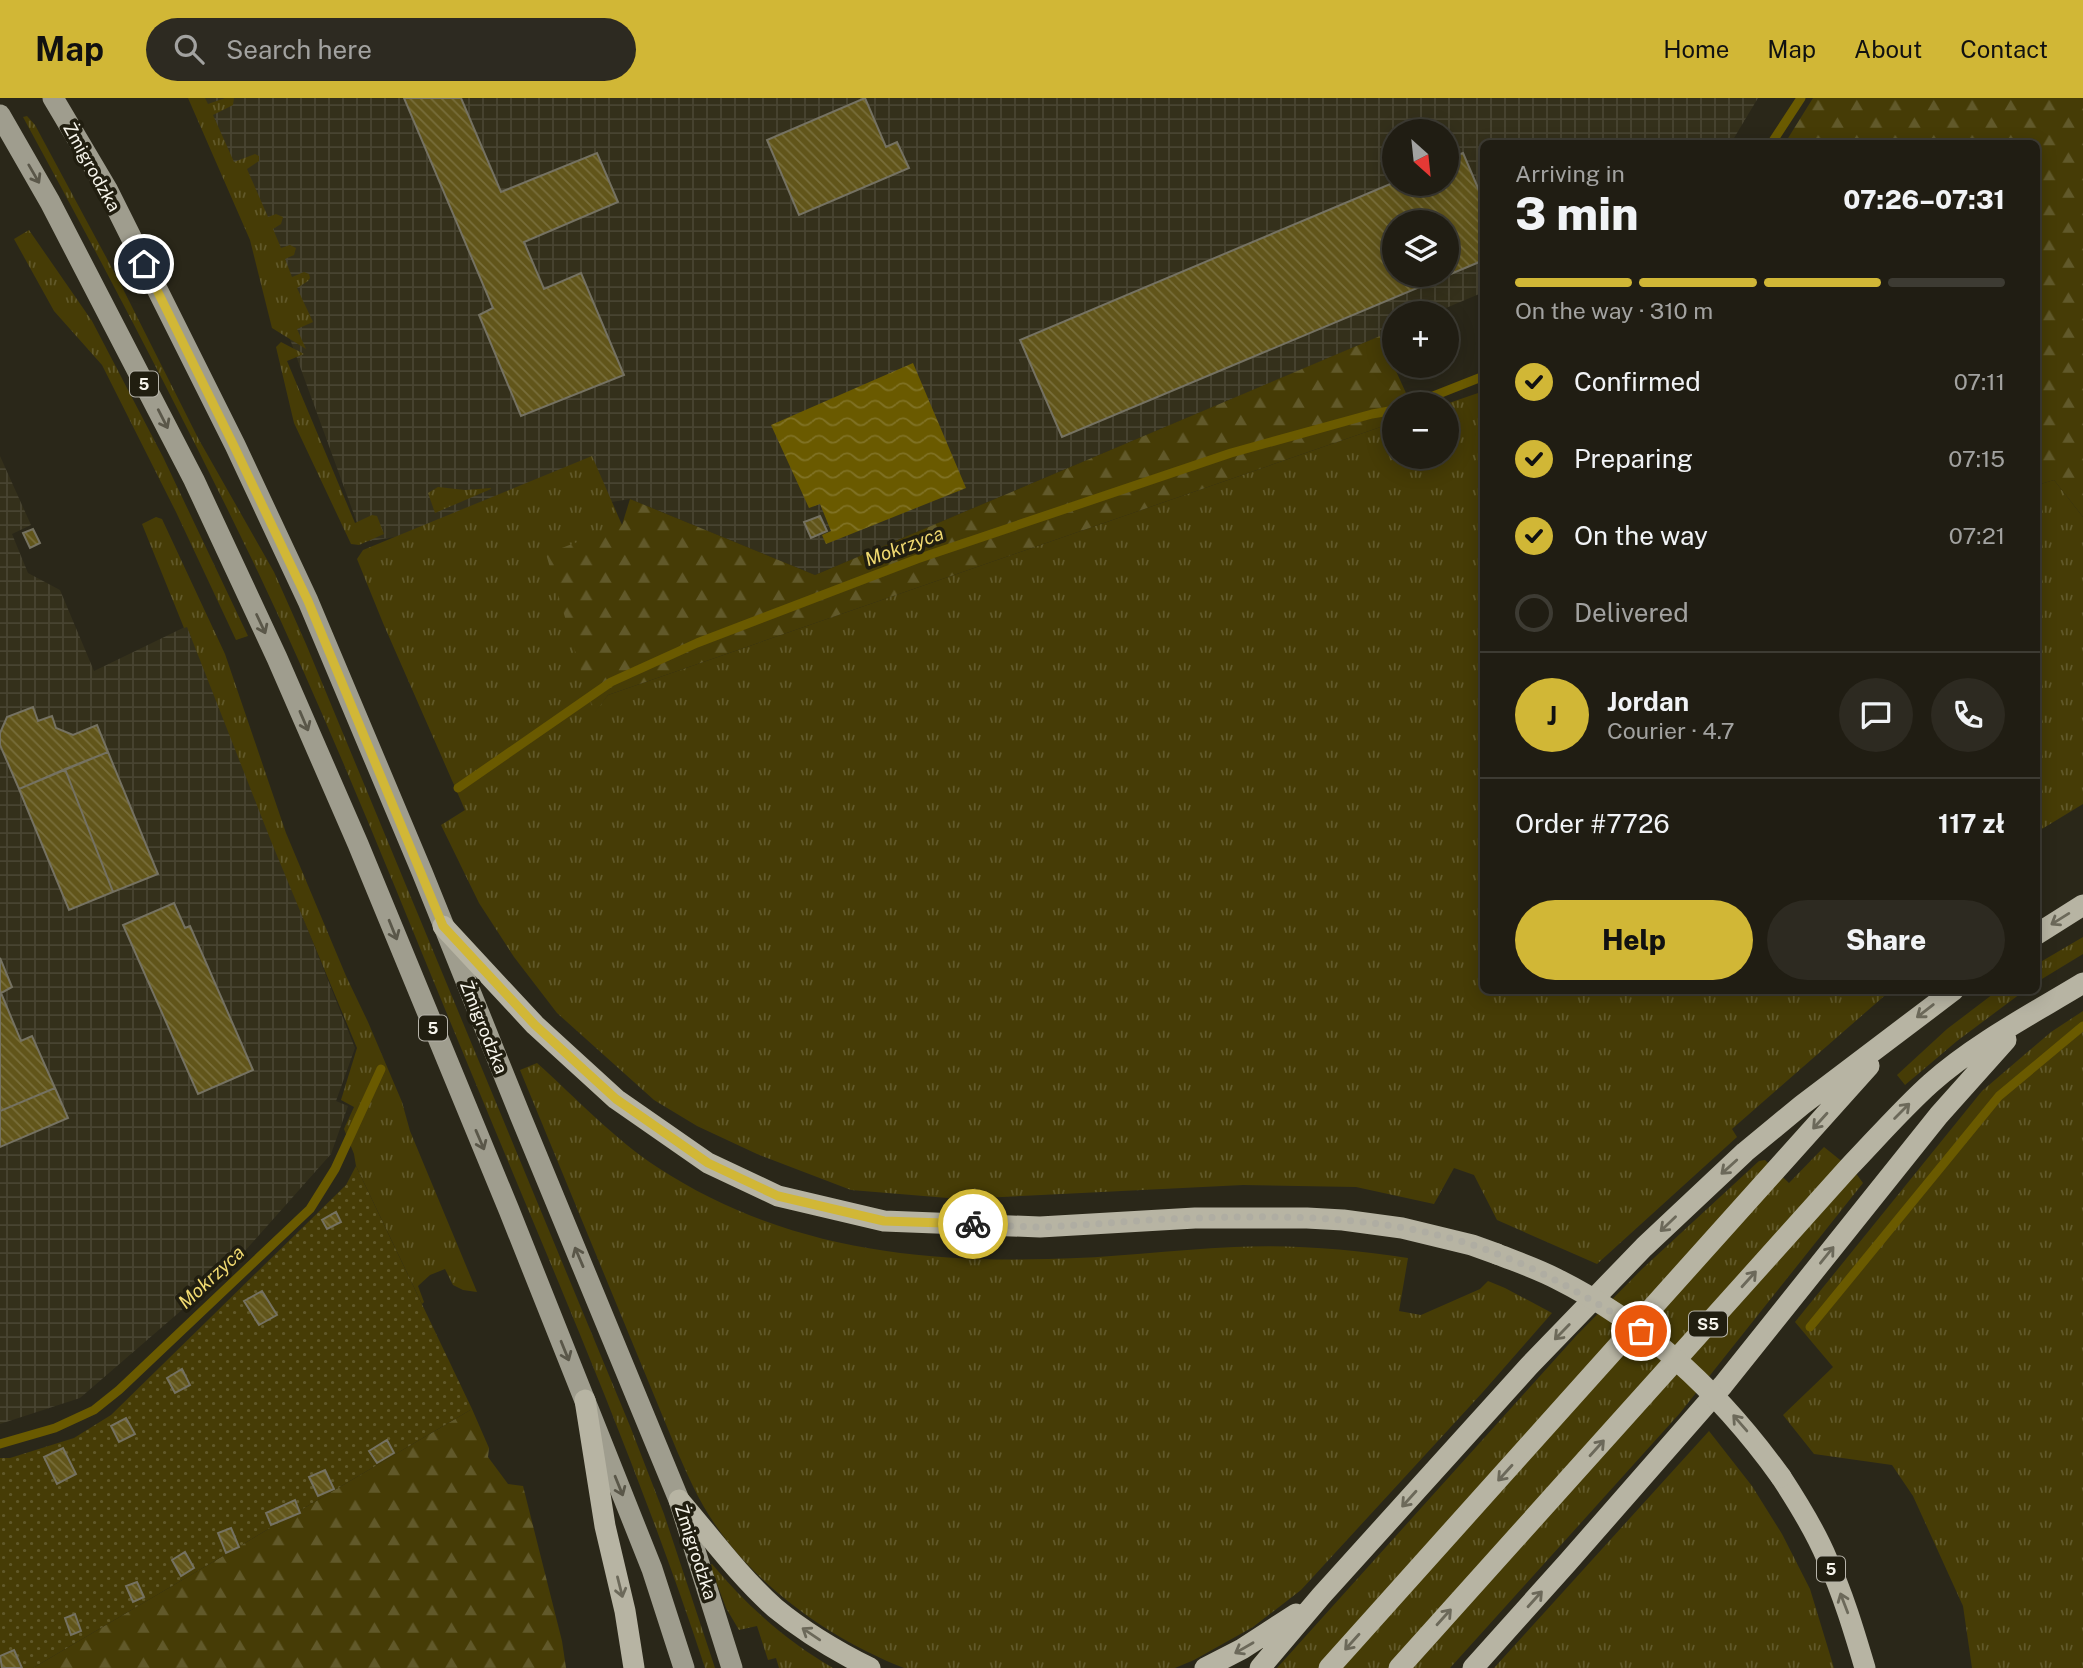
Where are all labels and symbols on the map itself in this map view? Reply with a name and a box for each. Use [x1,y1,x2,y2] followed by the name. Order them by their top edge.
[59,118,126,215] street label: Żmigrodzka
[1382,119,1460,196] north arrow
[27,164,41,184] one-way arrow
[114,234,174,294] pin
[130,372,158,396] road number: 5
[156,408,170,429] one-way arrow
[862,522,946,570] water label: Mokrzyca
[255,613,269,634] one-way arrow
[298,710,311,731] one-way arrow
[2050,913,2070,927] one-way arrow
[387,919,400,940] one-way arrow
[456,977,513,1077] street label: Żmigrodzka
[1917,1004,1935,1019] one-way arrow
[419,1016,447,1040] road number: 5
[1894,1103,1911,1120] one-way arrow
[1812,1112,1828,1130] one-way arrow
[474,1129,487,1151] one-way arrow
[1720,1159,1738,1175] one-way arrow
[938,1189,1008,1259] courier
[1659,1215,1676,1232] one-way arrow
[174,1241,248,1313] water label: Mokrzyca
[1819,1246,1835,1264] one-way arrow
[571,1247,584,1269] one-way arrow
[1741,1270,1757,1288] one-way arrow
[1611,1301,1671,1361] pin
[1689,1312,1727,1336] road number: S5
[1554,1323,1571,1340] one-way arrow
[560,1340,573,1362] one-way arrow
[1732,1414,1748,1432] one-way arrow
[1588,1440,1605,1457] one-way arrow
[1496,1464,1513,1481] one-way arrow
[613,1474,626,1496] one-way arrow
[1400,1490,1417,1507] one-way arrow
[671,1502,722,1602] street label: Żmigrodzka
[1817,1556,1845,1582] road number: 5
[614,1575,627,1598] one-way arrow
[1527,1590,1543,1608] one-way arrow
[1837,1593,1850,1614] one-way arrow
[1436,1609,1453,1626] one-way arrow
[801,1627,821,1641] one-way arrow
[1344,1633,1360,1651] one-way arrow
[1234,1641,1254,1655] one-way arrow

